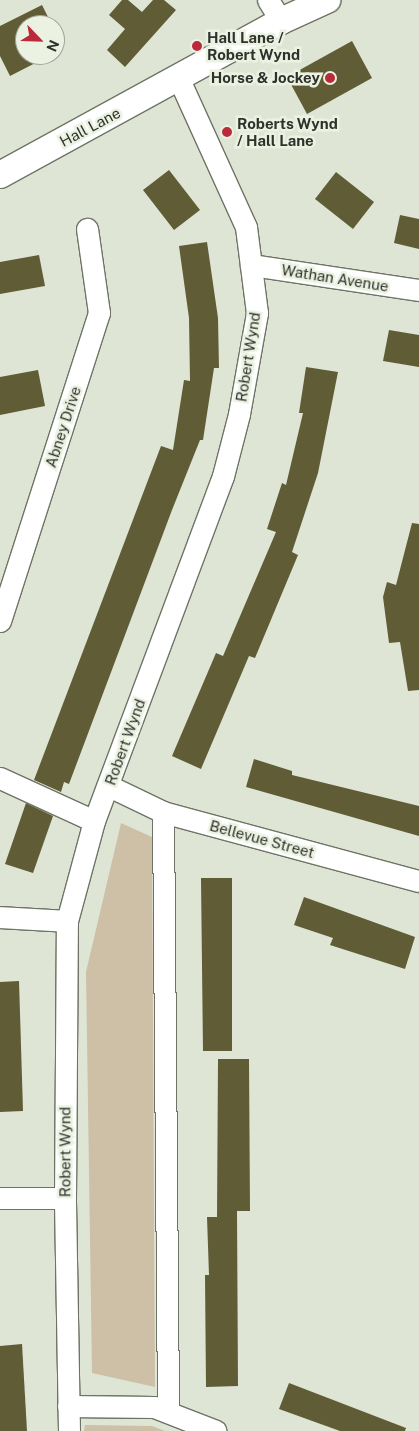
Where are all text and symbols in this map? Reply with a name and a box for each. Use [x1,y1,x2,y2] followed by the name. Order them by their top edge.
[15,15,65,65] north arrow
[207,28,300,63] place label: Hall Lane / Robert Wynd
[43,37,62,54] text: N
[191,40,203,52] marker: Hall Lane / Robert Wynd
[211,69,320,87] place label: Horse & Jockey
[324,72,336,84] marker: Horse & Jockey
[57,104,123,150] street label: Hall Lane
[237,114,338,149] place label: Roberts Wynd / Hall Lane
[221,126,233,138] marker: Roberts Wynd / Hall Lane
[280,261,390,295] street label: Wathan Avenue
[232,311,264,403] street label: Robert Wynd
[41,384,85,470] street label: Abney Drive
[101,696,149,788] street label: Robert Wynd
[208,816,316,862] street label: Bellevue Street
[56,1107,74,1197] street label: Robert Wynd

